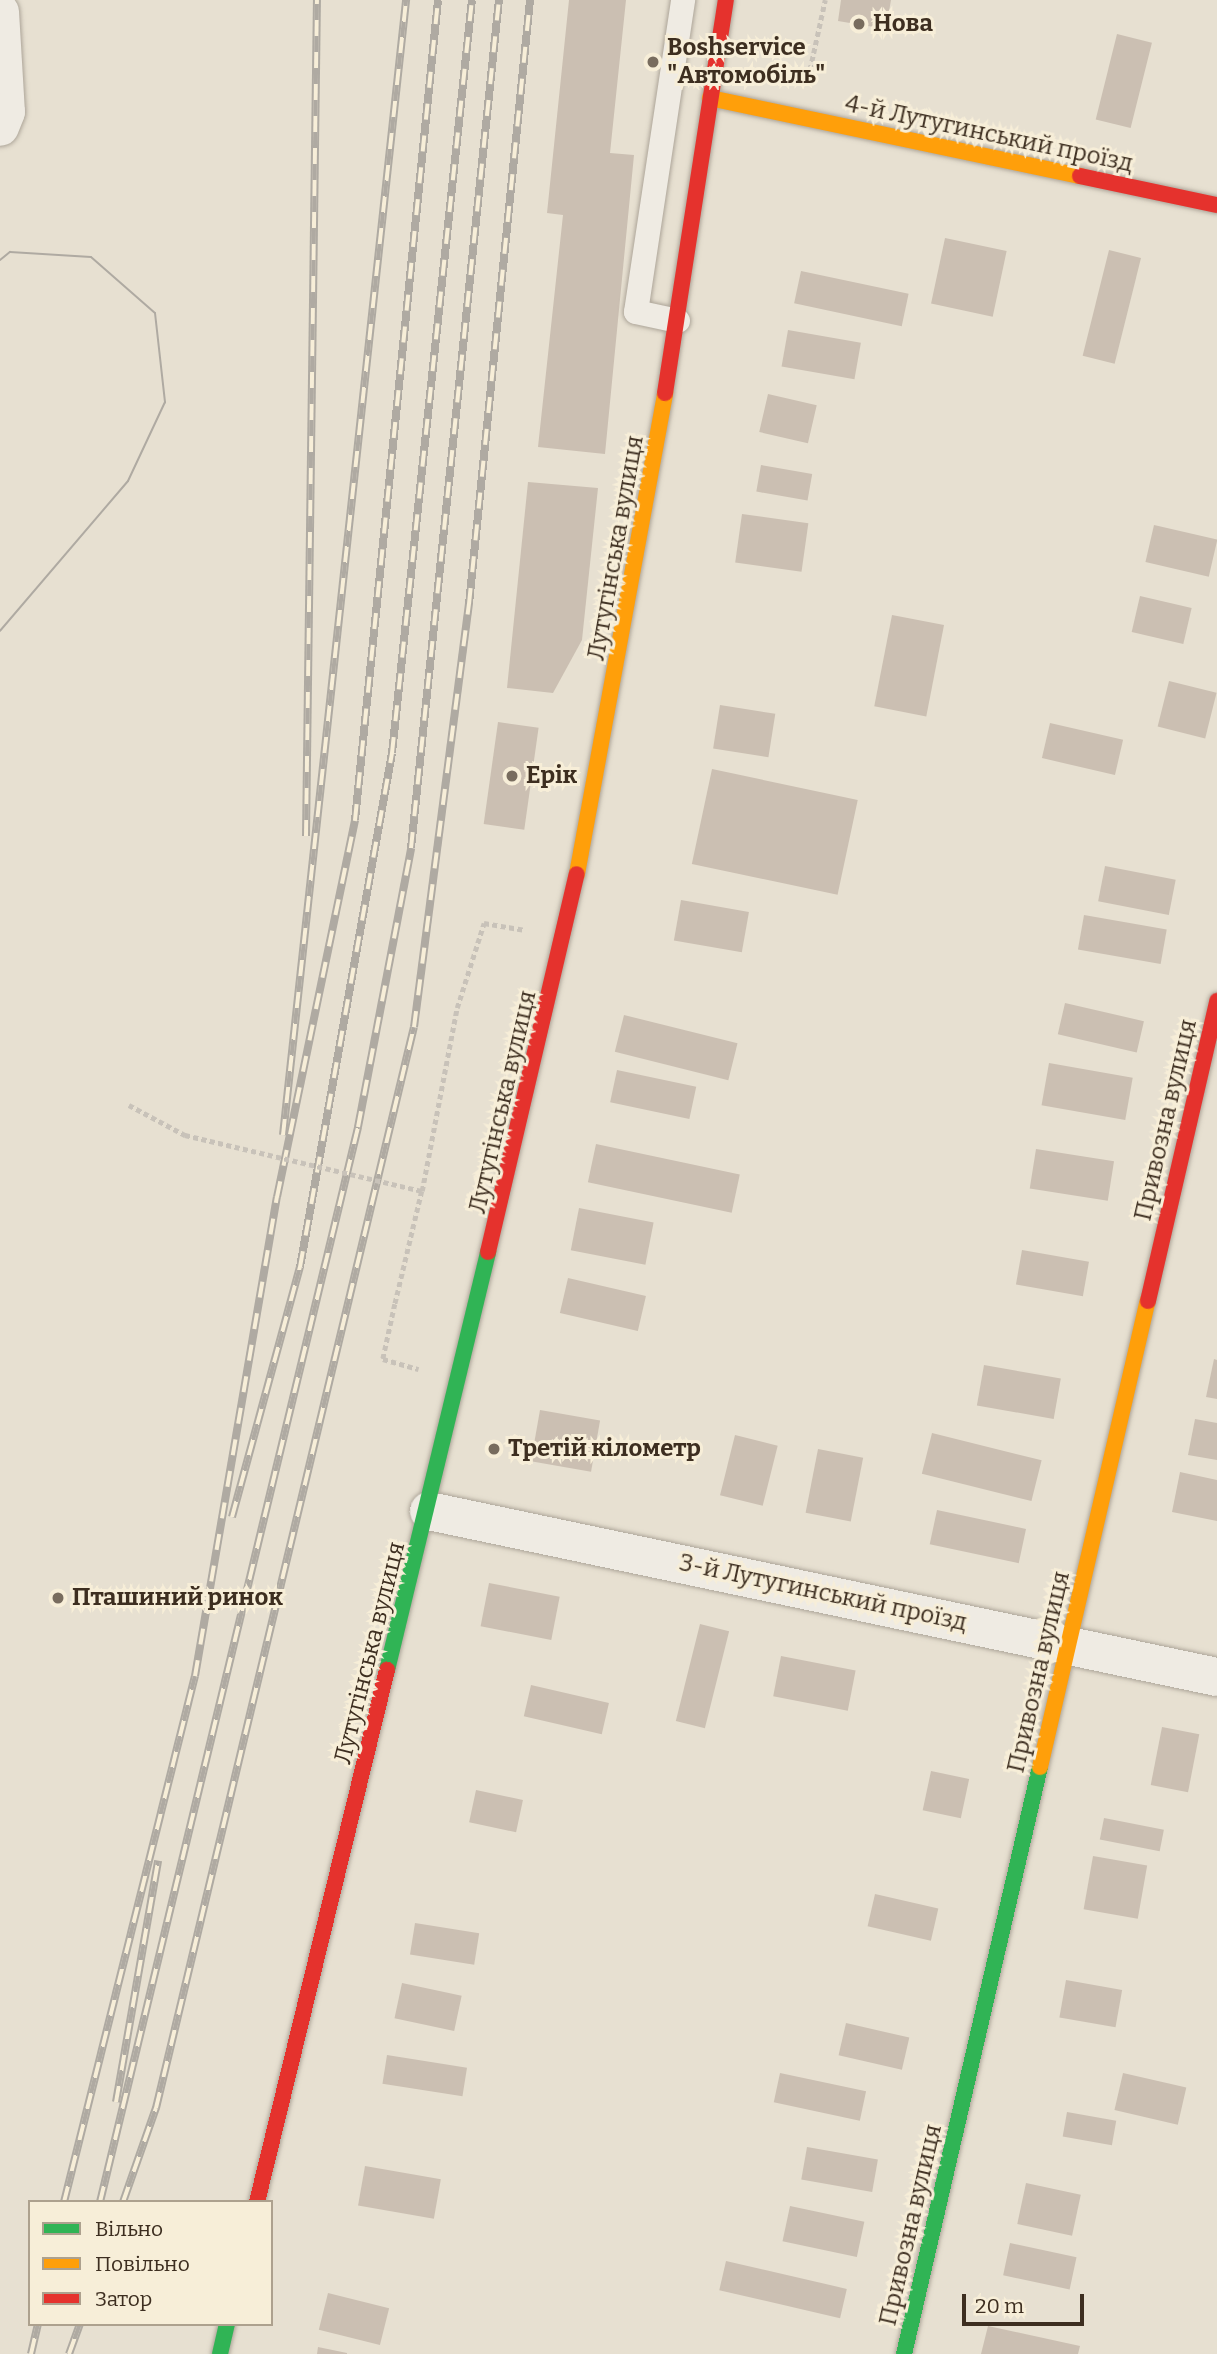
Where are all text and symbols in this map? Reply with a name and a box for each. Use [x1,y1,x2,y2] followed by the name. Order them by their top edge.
[873,10,933,38] place label: Нова
[851,16,867,32] marker: Нова
[667,34,823,90] place label: Boshservice "Автомобіль"
[645,54,661,70] marker: Boshservice "Автомобіль"
[842,89,1136,179] street label: 4-й Лутугинський проїзд
[582,433,650,663] street label: Лутугінська вулиця
[526,762,577,790] place label: Ерік
[504,768,520,784] marker: Ерік
[463,988,543,1216] street label: Лутугінська вулиця
[1129,1016,1203,1224] street label: Привозна вулиця
[508,1435,701,1463] place label: Третій кілометр
[486,1441,502,1457] marker: Третій кілометр
[328,1539,412,1767] street label: Лутугінська вулиця
[677,1548,969,1638] street label: 3-й Лутугинський проїзд
[1002,1568,1076,1776] street label: Привозна вулиця
[72,1584,283,1612] place label: Пташиний ринок
[50,1590,66,1606] marker: Пташиний ринок
[874,2121,948,2329] street label: Привозна вулиця
[28,2200,273,2326] legend
[95,2216,163,2242] text: Вільно
[95,2251,190,2277] text: Повільно
[965,2280,1088,2324] scale bar
[95,2286,152,2312] text: Затор
[975,2293,1024,2319] text: 20 m

